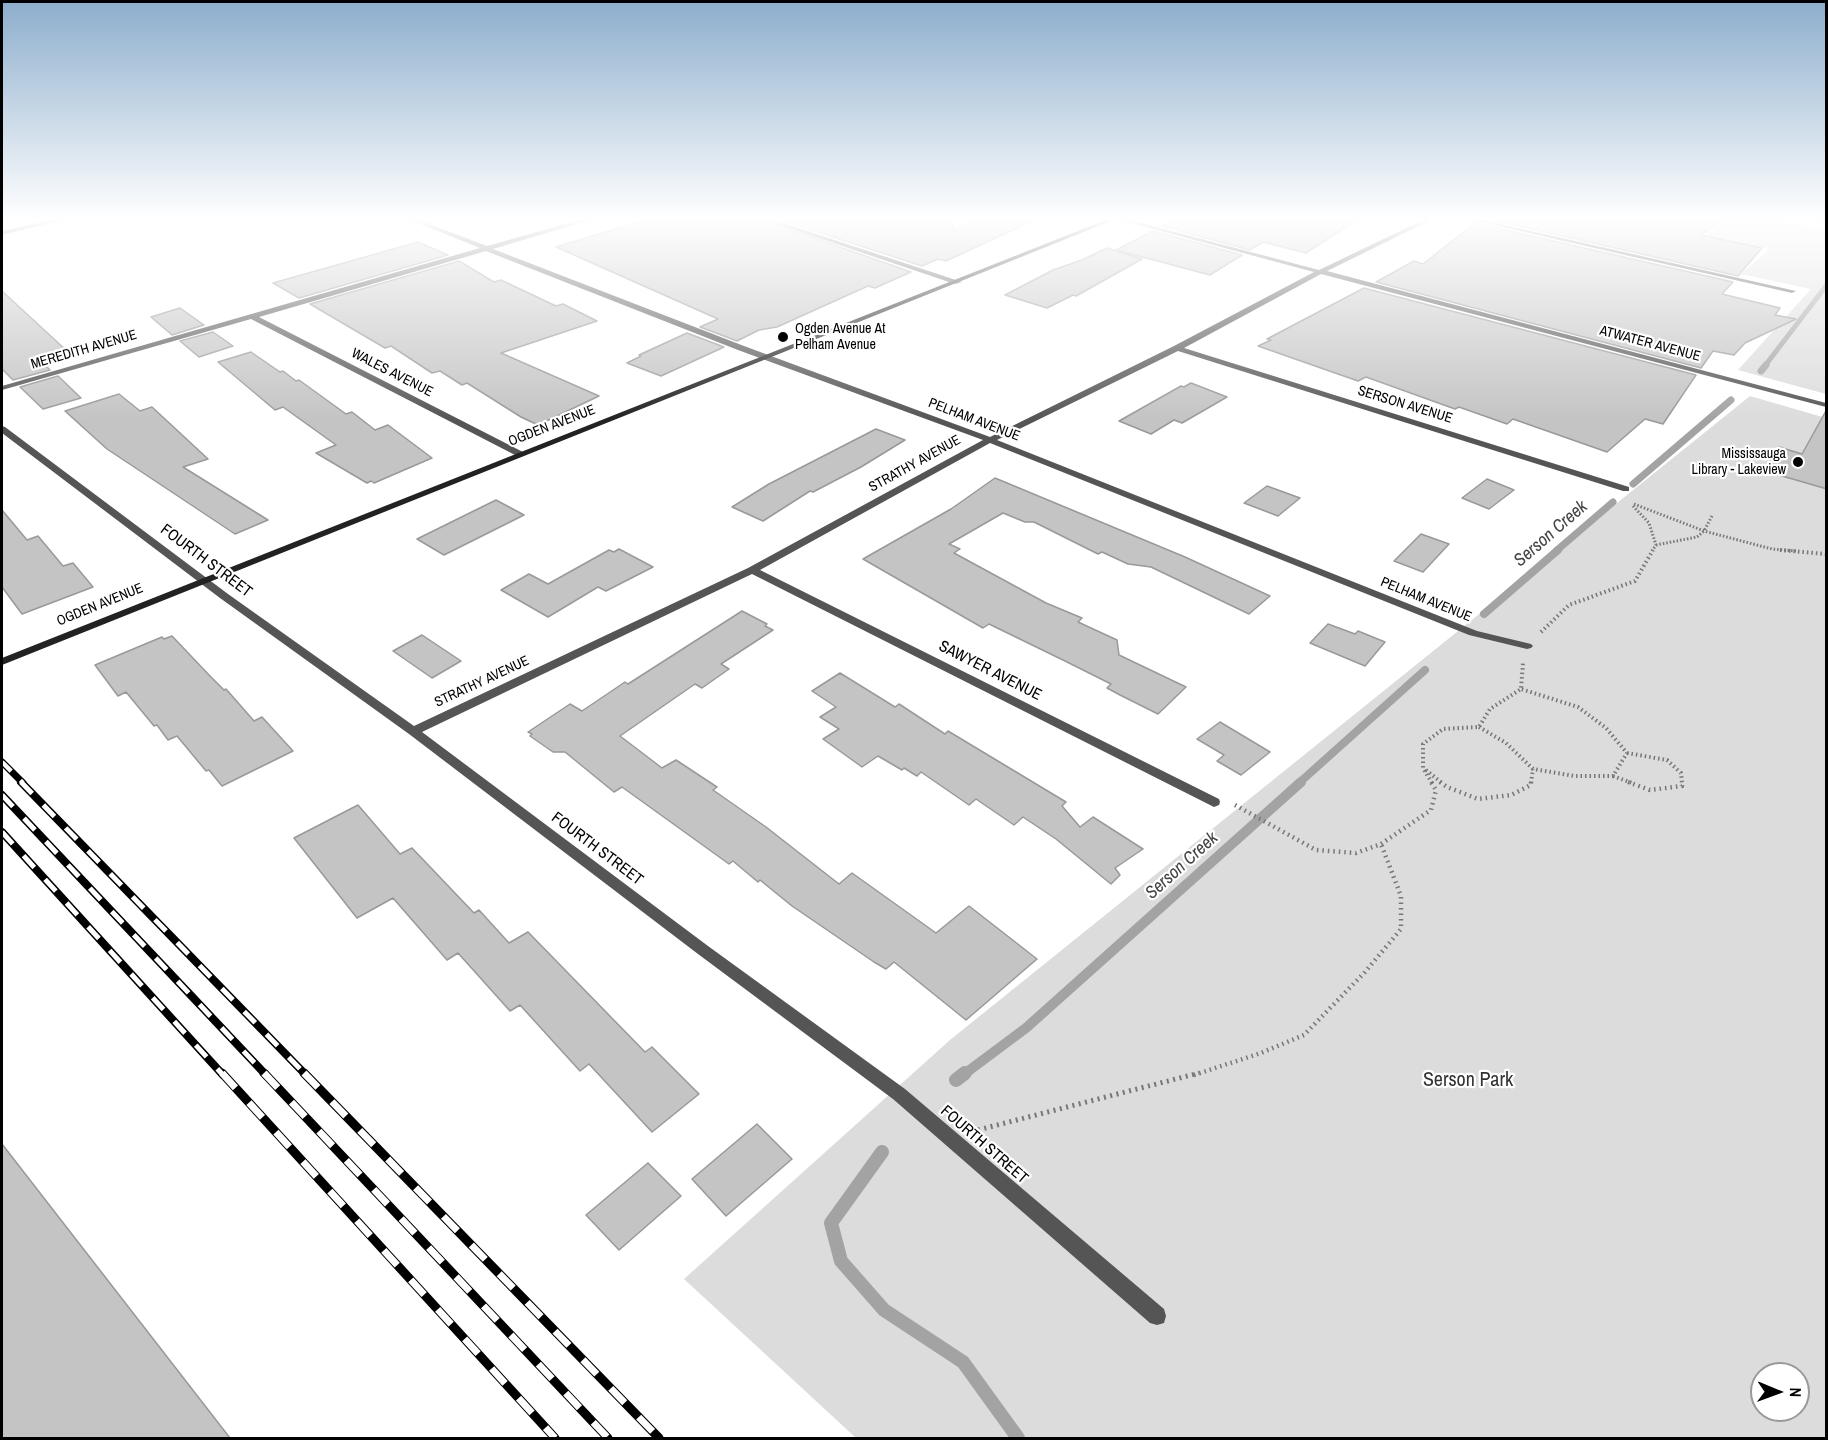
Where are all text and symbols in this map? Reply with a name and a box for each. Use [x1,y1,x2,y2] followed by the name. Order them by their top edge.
[795,321,885,354] place label: Ogden Avenue At Pelham Avenue
[1598,322,1702,366] street label: ATWATER AVENUE
[29,327,139,373] street label: MEREDITH AVENUE
[776,330,790,344] marker: Ogden Avenue At Pelham Avenue
[348,345,436,401] street label: WALES AVENUE
[1356,383,1454,427] street label: SERSON AVENUE
[926,395,1022,445] street label: PELHAM AVENUE
[506,402,598,450] street label: OGDEN AVENUE
[866,432,964,496] street label: STRATHY AVENUE
[1692,446,1786,478] place label: Mississauga Library - Lakeview
[1791,455,1805,469] marker: Mississauga Library - Lakeview
[1510,496,1592,572] water label: Serson Creek
[156,520,256,602] street label: FOURTH STREET
[1378,574,1474,626] street label: PELHAM AVENUE
[54,580,146,630] street label: OGDEN AVENUE
[935,637,1045,705] street label: SAWYER AVENUE
[432,653,532,711] street label: STRATHY AVENUE
[547,808,647,890] street label: FOURTH STREET
[1141,828,1223,904] water label: Serson Creek
[1423,1069,1513,1093] park label: Serson Park
[936,1102,1032,1188] street label: FOURTH STREET
[1750,1362,1810,1422] north arrow
[1785,1387,1807,1397] text: N

